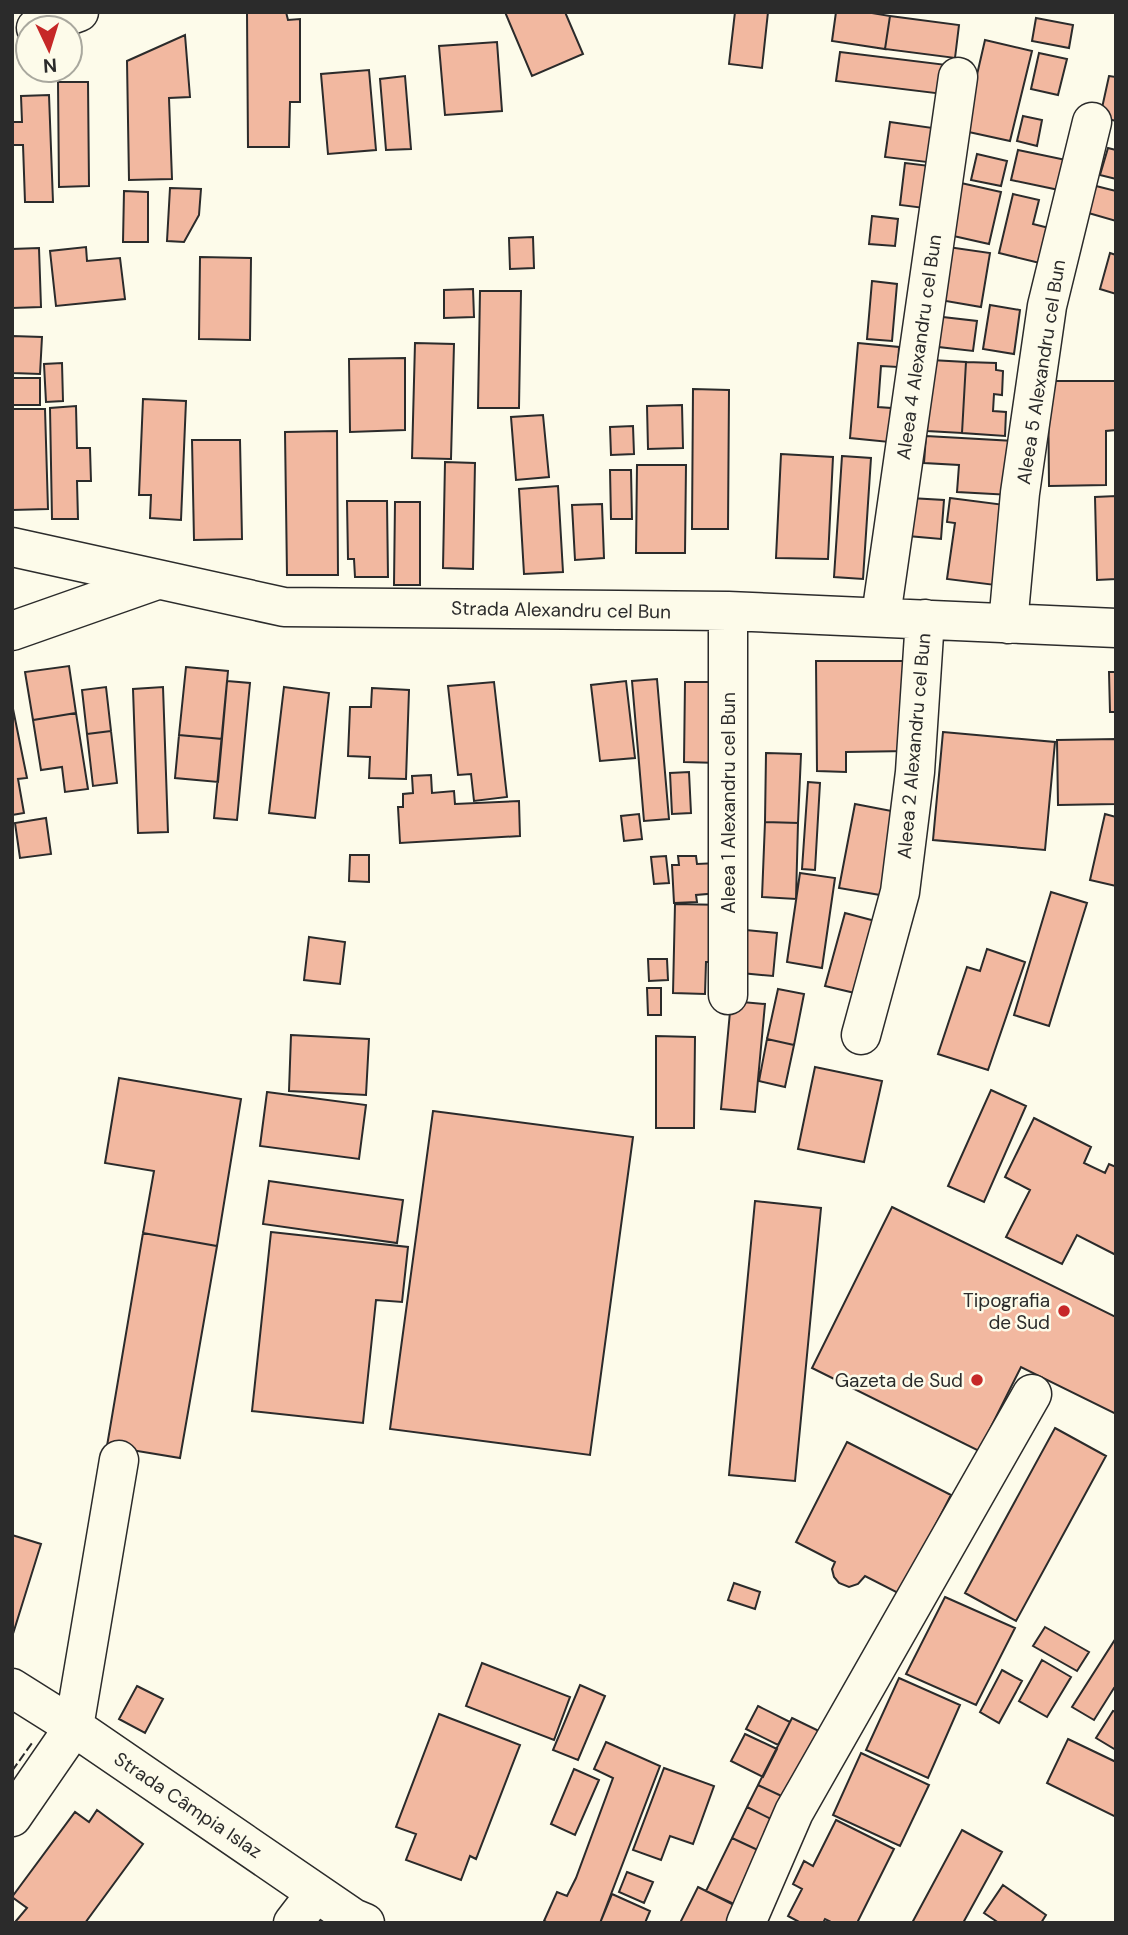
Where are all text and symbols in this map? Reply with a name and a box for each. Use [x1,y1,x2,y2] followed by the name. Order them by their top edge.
[14,14,84,84] north arrow
[42,53,58,78] text: N
[891,233,947,461] street label: Aleea 4 Alexandru cel Bun
[1011,258,1071,486] street label: Aleea 5 Alexandru cel Bun
[451,596,671,624] street label: Strada Alexandru cel Bun
[892,632,936,860] street label: Aleea 2 Alexandru cel Bun
[716,692,741,914] street label: Aleea 1 Alexandru cel Bun
[963,1288,1050,1335] place label: Tipografia de Sud
[1056,1303,1072,1319] marker: Tipografia de Sud
[835,1368,963,1393] place label: Gazeta de Sud
[969,1372,985,1388] marker: Gazeta de Sud
[109,1746,267,1864] street label: Strada Câmpia Islaz

